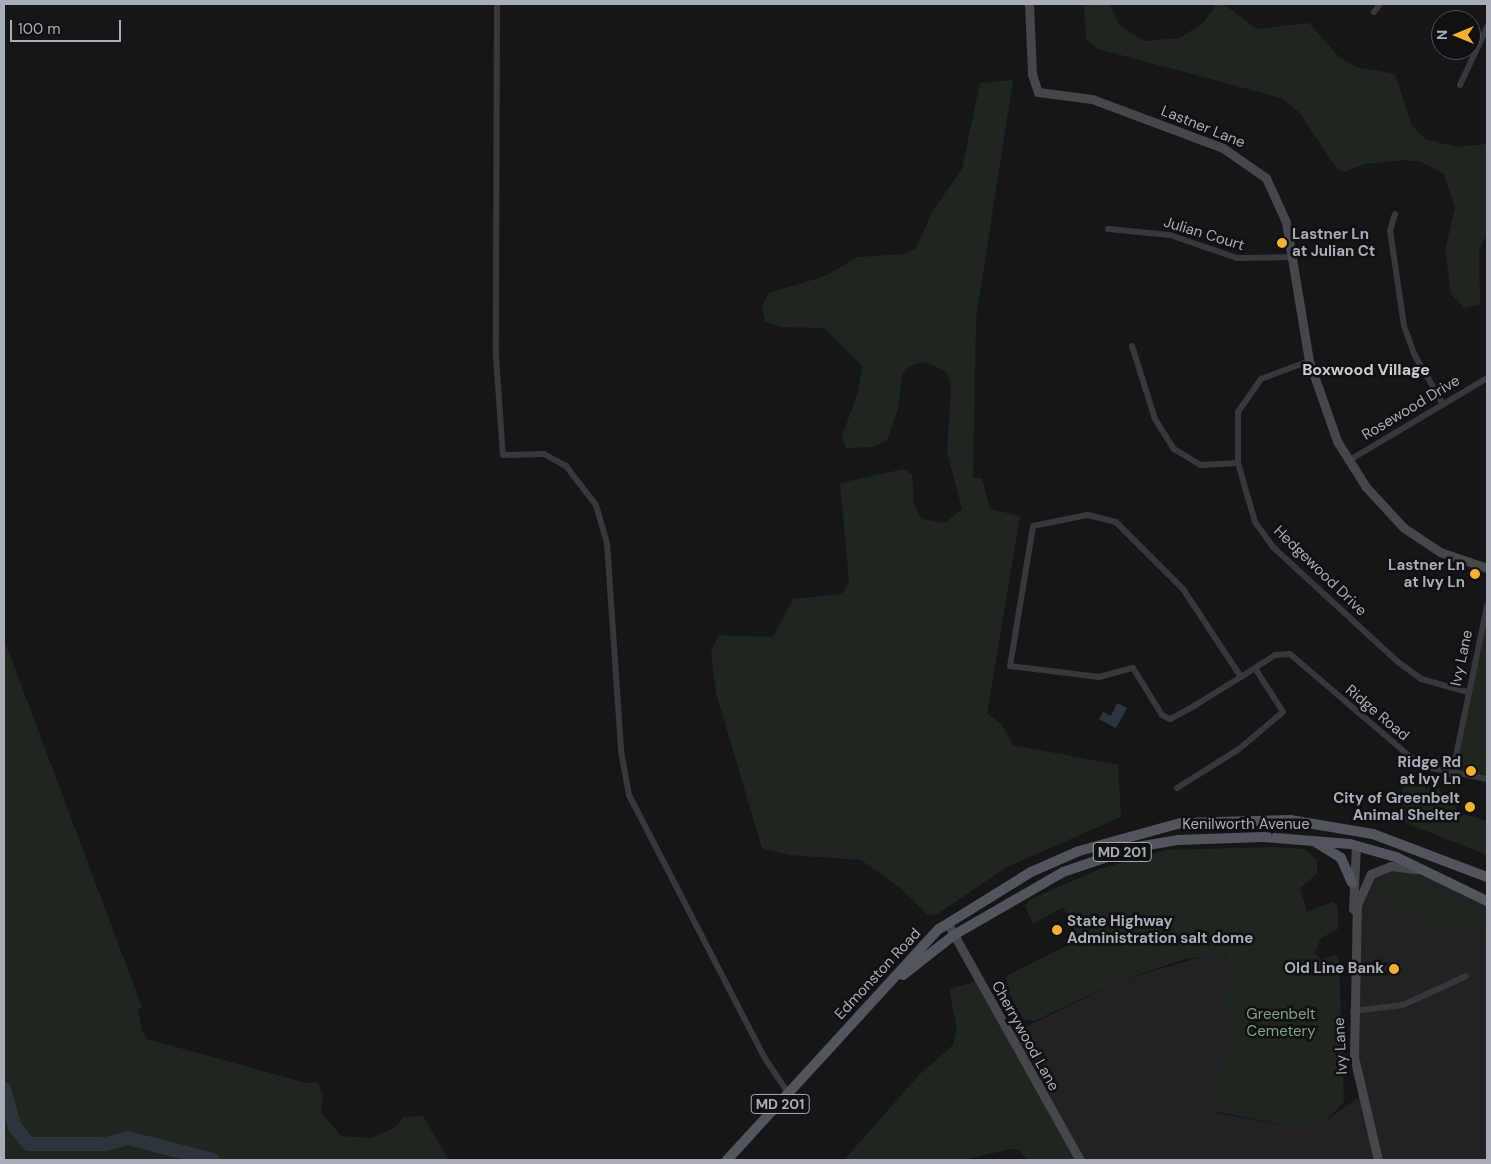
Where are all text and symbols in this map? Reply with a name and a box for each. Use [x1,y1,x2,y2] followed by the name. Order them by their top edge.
[12,10,124,42] scale bar
[1431,10,1481,60] north arrow
[18,19,61,39] text: 100 m
[1433,30,1451,40] text: N
[1158,102,1248,152] street label: Lastner Lane
[1161,213,1247,255] street label: Julian Court
[1292,225,1375,260] place label: Lastner Ln at Julian Ct
[1276,237,1288,249] marker: Lastner Ln at Julian Ct
[1302,360,1430,380] district label: Boxwood Village
[1359,372,1463,444] street label: Rosewood Drive
[1270,522,1370,620] street label: Hedgewood Drive
[1388,556,1465,591] place label: Lastner Ln at Ivy Ln
[1469,568,1481,580] marker: Lastner Ln at Ivy Ln
[1447,628,1477,688] street label: Ivy Lane
[1342,681,1412,745] street label: Ridge Road
[1398,753,1461,788] place label: Ridge Rd at Ivy Ln
[1465,765,1477,777] marker: Ridge Rd at Ivy Ln
[1333,789,1460,824] place label: City of Greenbelt Animal Shelter
[1464,801,1476,813] marker: City of Greenbelt Animal Shelter
[1182,816,1310,834] street label: Kenilworth Avenue
[1092,840,1152,864] road number: MD 201
[1067,912,1253,947] place label: State Highway Administration salt dome
[1051,924,1063,936] marker: State Highway Administration salt dome
[831,925,925,1023] street label: Edmonston Road
[1284,960,1384,978] place label: Old Line Bank
[1388,963,1400,975] marker: Old Line Bank
[987,978,1063,1094] street label: Cherrywood Lane
[1246,1005,1316,1040] park label: Greenbelt Cemetery
[1331,1017,1351,1075] street label: Ivy Lane
[750,1092,810,1116] road number: MD 201

